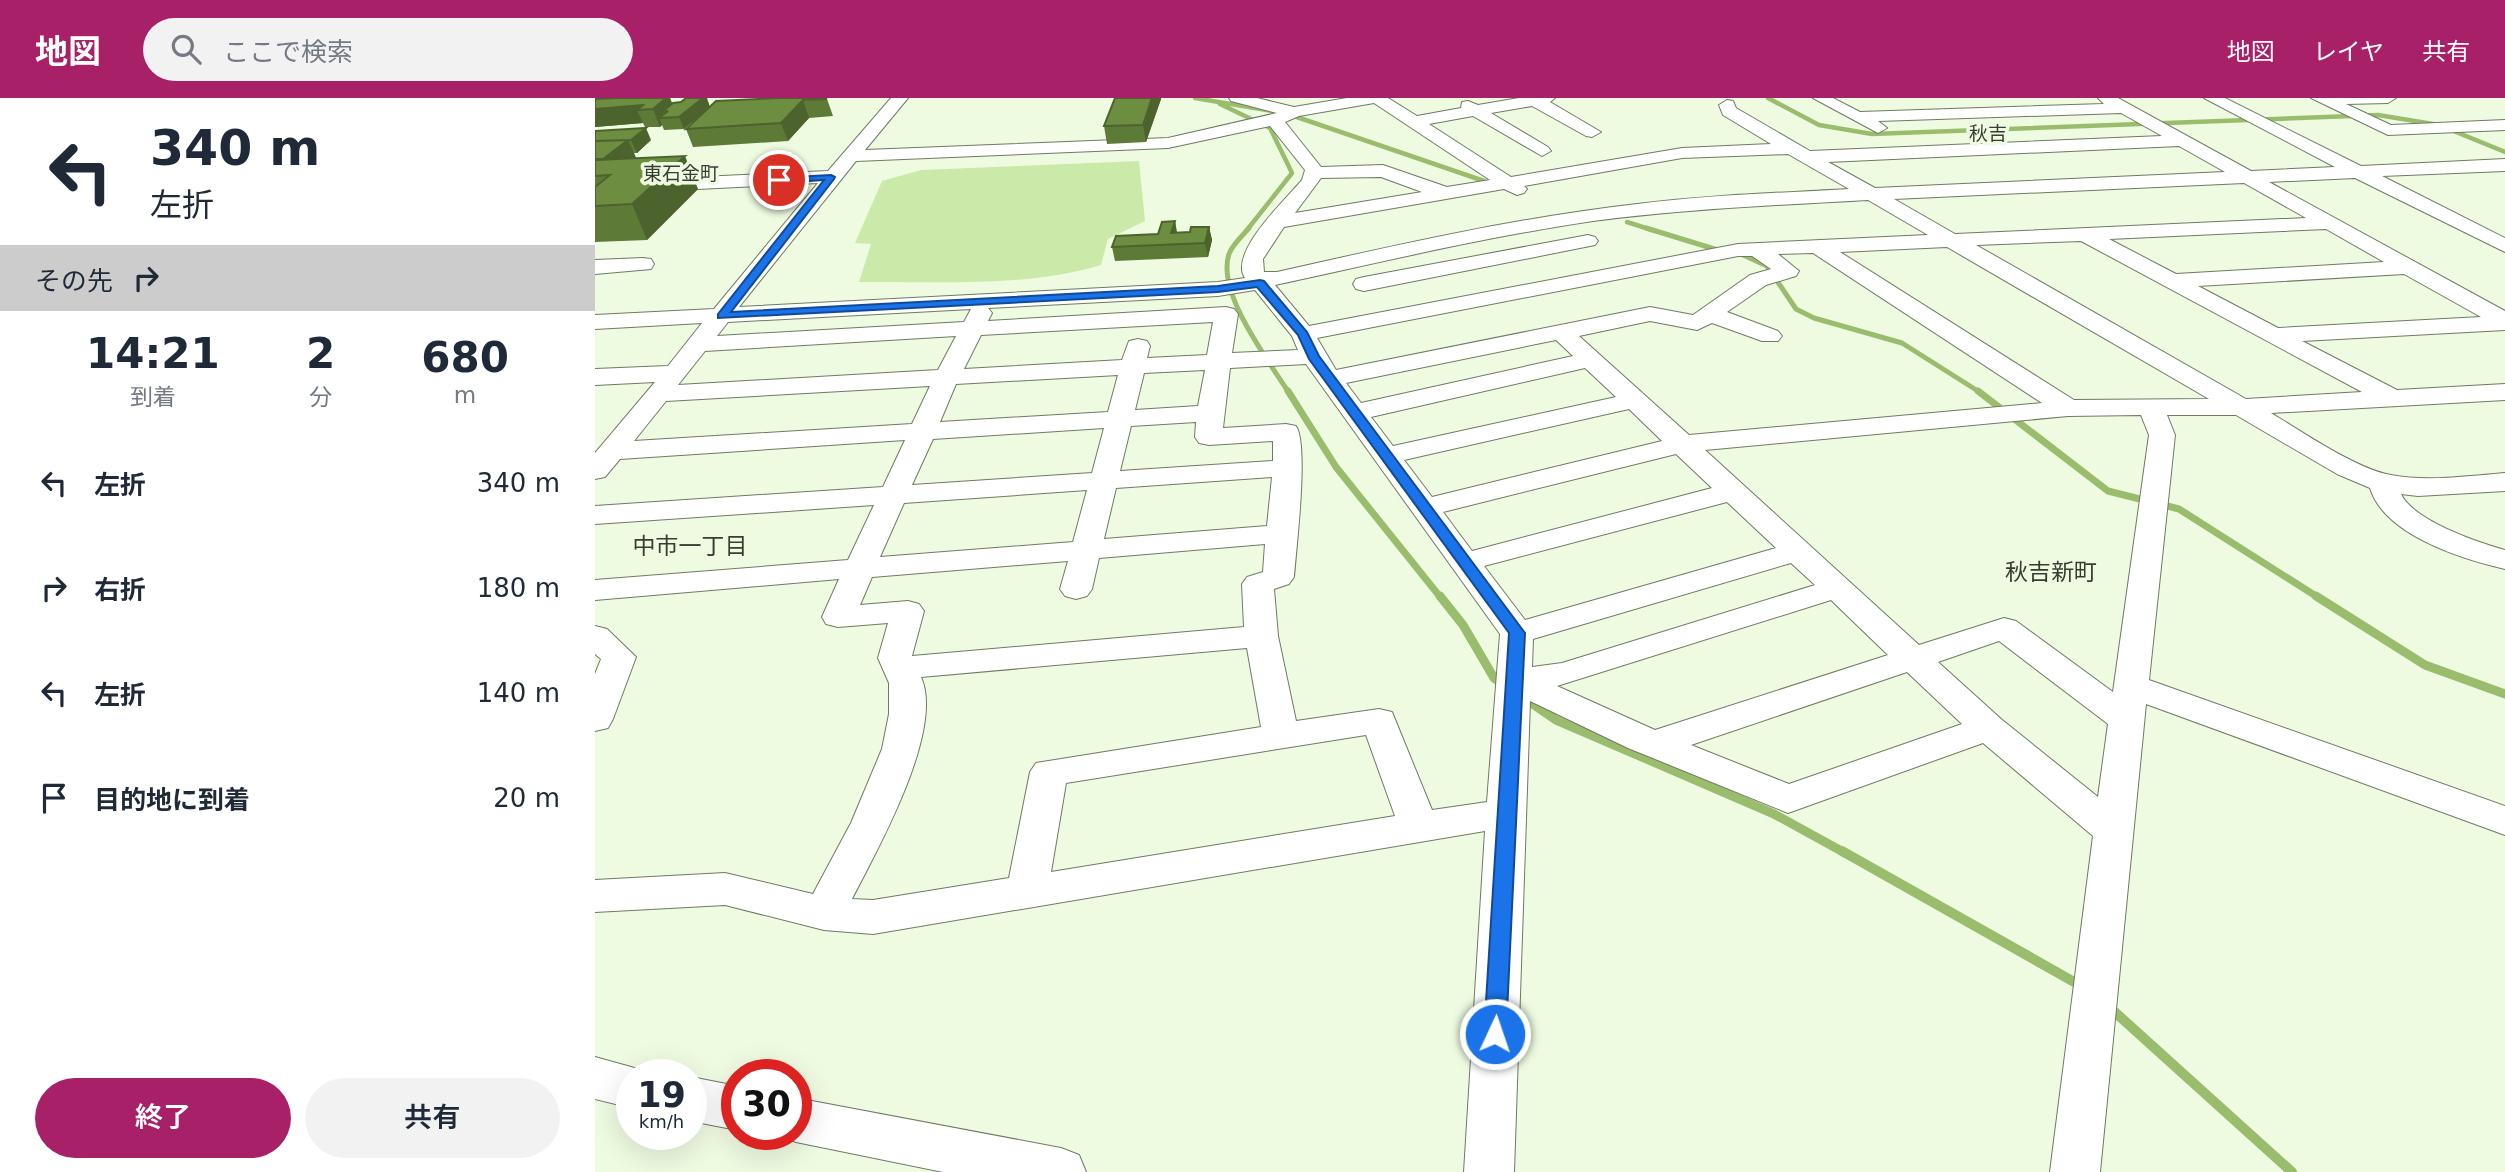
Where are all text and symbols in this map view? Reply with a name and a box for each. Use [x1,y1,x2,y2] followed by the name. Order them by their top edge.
[143,18,633,81] search box
[167,30,205,68] icon: search
[35,32,101,71] text: 地図
[223,37,353,67] text: ここで検索
[2227,38,2275,66] text: 地図
[2313,38,2384,66] text: レイヤ
[2422,38,2470,66] text: 共有
[150,120,320,177] text: 340 m
[1969,122,2007,144] district label: 秋吉
[35,126,126,217] icon: left
[749,150,809,210] pin
[760,161,798,199] icon: arrive
[643,162,719,184] district label: 東石金町
[150,186,214,224] text: 左折
[127,259,165,297] icon: right
[35,266,113,296] text: その先
[86,329,220,378] text: 14:21
[306,329,335,378] text: 2
[421,333,509,382] text: 680
[454,382,476,408] text: m
[130,384,176,410] text: 到着
[309,384,332,410] text: 分
[35,464,73,502] icon: left
[477,468,560,498] text: 340 m
[94,470,146,500] text: 左折
[633,533,748,559] district label: 中市一丁目
[2005,559,2097,585] district label: 秋吉新町
[35,569,73,607] icon: right
[477,573,560,603] text: 180 m
[94,575,146,605] text: 右折
[35,674,73,712] icon: left
[477,678,560,708] text: 140 m
[94,680,146,710] text: 左折
[35,779,73,817] icon: arrive
[493,783,560,813] text: 20 m
[94,785,250,815] text: 目的地に到着
[1458,997,1532,1071] position arrow
[721,1059,812,1150] speed limit sign: 30
[637,1075,686,1115] text: 19
[35,1078,291,1158] button: 終了
[305,1078,560,1158] button: 共有
[639,1111,684,1132] text: km/h

